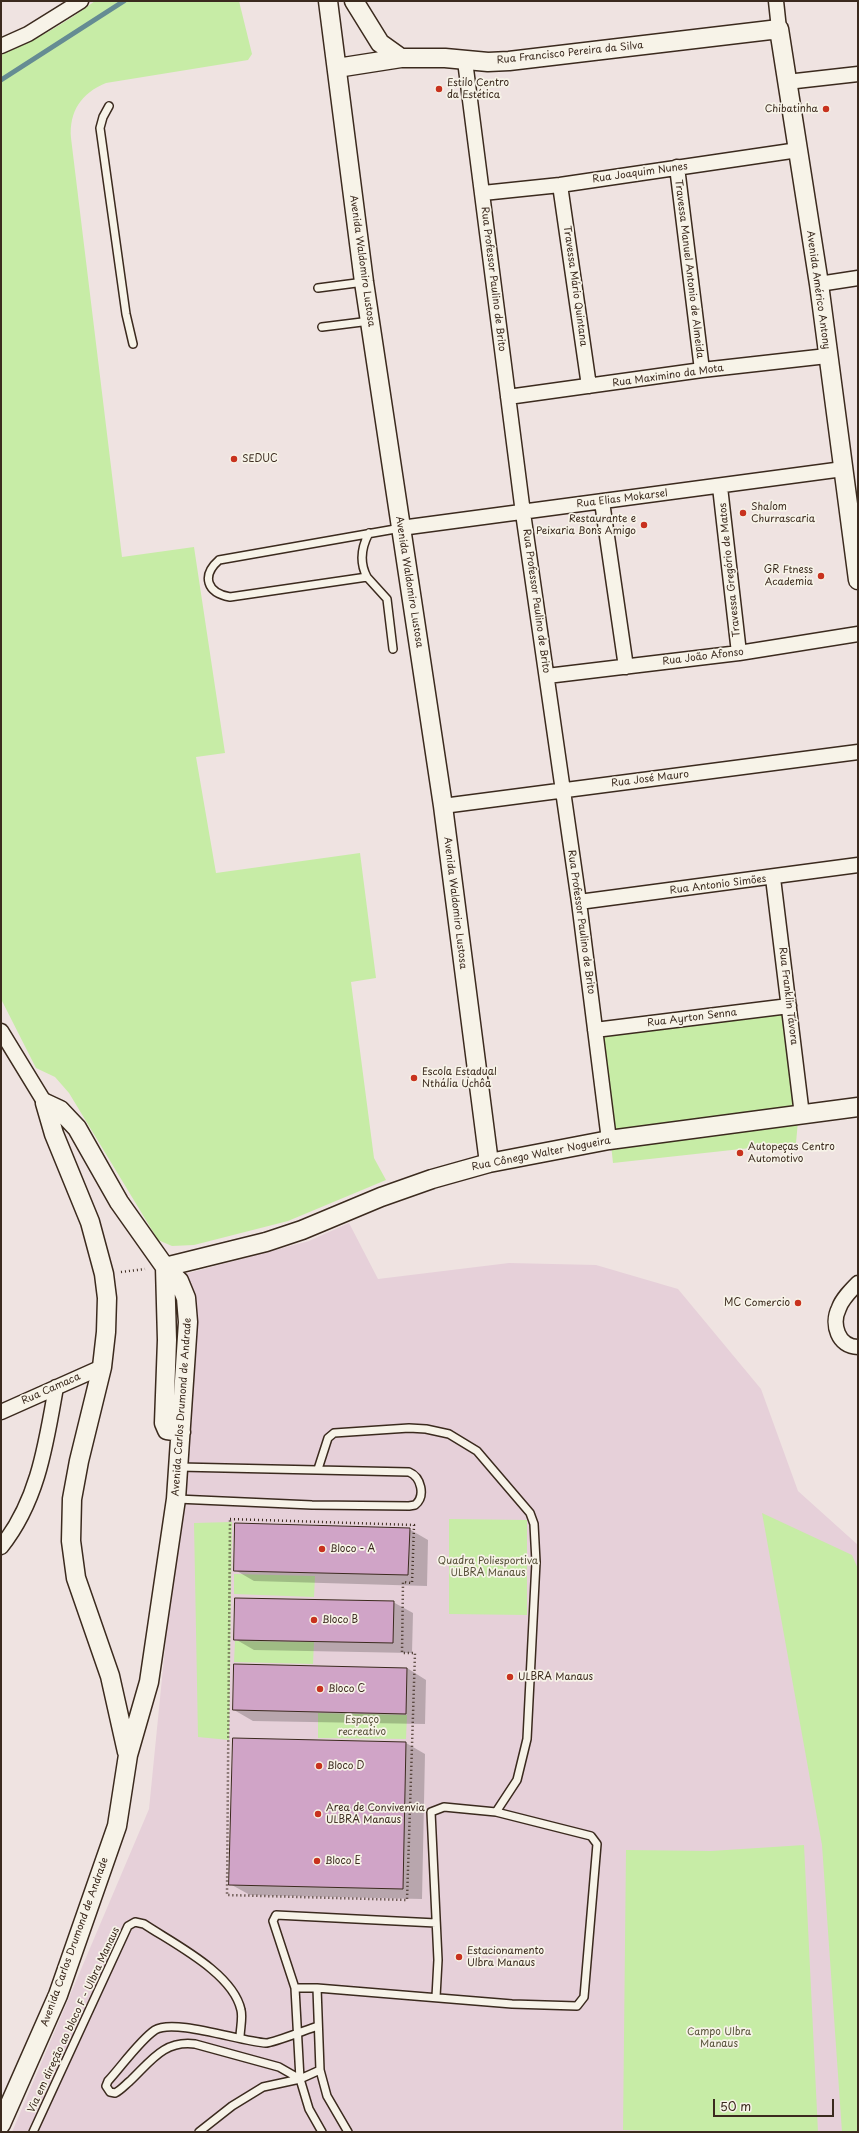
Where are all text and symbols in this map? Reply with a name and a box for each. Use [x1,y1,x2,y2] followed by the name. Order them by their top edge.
[496,39,644,67] street label: Rua Francisco Pereira da Silva
[447,77,509,100] place label: Estilo Centro da Estética
[434,84,444,94] marker: Estilo Centro da Estética
[765,103,818,115] place label: Chibatinha
[821,104,831,114] marker: Chibatinha
[592,160,688,186] street label: Rua Joaquim Nunes
[672,179,706,359] street label: Travessa Manuel Antonio de Almeida
[347,194,377,328] street label: Avenida Waldomiro Lustosa
[478,206,508,352] street label: Rua Professor Paulino de Brito
[561,225,589,347] street label: Travessa Mário Quintana
[804,230,832,350] street label: Avenida Américo Antony
[612,362,724,390] street label: Rua Maximino da Mota
[242,453,278,465] place label: SEDUC
[229,454,239,464] marker: SEDUC
[576,487,668,511] street label: Rua Elias Mokarsel
[751,501,815,524] place label: Shalom Churrascaria
[717,502,743,638] street label: Travessa Gregório de Matos
[738,508,748,518] marker: Shalom Churrascaria
[536,513,636,536] place label: Restaurante e Peixaria Bons Amigo
[393,515,425,649] street label: Avenida Waldomiro Lustosa
[639,520,649,530] marker: Restaurante e Peixaria Bons Amigo
[520,528,552,674] street label: Rua Professor Paulino de Brito
[764,564,813,588] place label: GR Ftness Academia
[816,571,826,581] marker: GR Ftness Academia
[662,646,744,668] street label: Rua João Afonso
[610,768,690,790] street label: Rua José Mauro
[441,836,469,970] street label: Avenida Waldomiro Lustosa
[565,849,597,995] street label: Rua Professor Paulino de Brito
[669,873,767,897] street label: Rua Antonio Simões
[776,946,800,1046] street label: Rua Franklin Távora
[646,1007,738,1029] street label: Rua Ayrton Senna
[422,1066,497,1090] place label: Escola Estadual Nthália Uchôa
[409,1073,419,1083] marker: Escola Estadual Nthália Uchôa
[471,1135,611,1173] street label: Rua Cônego Walter Nogueira
[748,1141,835,1164] place label: Autopeças Centro Automotivo
[735,1148,745,1158] marker: Autopeças Centro Automotivo
[724,1297,790,1309] place label: MC Comercio
[793,1298,803,1308] marker: MC Comercio
[170,1317,194,1497] street label: Avenida Carlos Drumond de Andrade
[20,1371,82,1407] street label: Rua Camaca
[330,1543,375,1555] place label: Bloco - A
[317,1544,327,1554] marker: Bloco - A
[438,1555,538,1578] park label: Quadra Poliesportiva ULBRA Manaus
[322,1614,358,1626] place label: Bloco B
[309,1615,319,1625] marker: Bloco B
[518,1671,593,1683] place label: ULBRA Manaus
[505,1672,515,1682] marker: ULBRA Manaus
[328,1683,365,1695] place label: Bloco C
[315,1684,325,1694] marker: Bloco C
[338,1714,386,1738] park label: Espaço recreativo
[327,1760,364,1772] place label: Bloco D
[314,1761,324,1771] marker: Bloco D
[326,1802,425,1826] place label: Area de Convivenvia ULBRA Manaus
[313,1809,323,1819] marker: Area de Convivenvia ULBRA Manaus
[325,1855,361,1867] place label: Bloco E
[39,1856,111,2028] street label: Avenida Carlos Drumond de Andrade
[312,1856,322,1866] marker: Bloco E
[26,1925,122,2115] street label: Via em direção ao bloco F - Ulbra Manaus
[467,1945,544,1968] place label: Estacionamento Ulbra Manaus
[454,1952,464,1962] marker: Estacionamento Ulbra Manaus
[687,2026,751,2050] park label: Campo Ulbra Manaus
[715,2091,836,2117] scale bar
[720,2097,751,2115] text: 50 m

